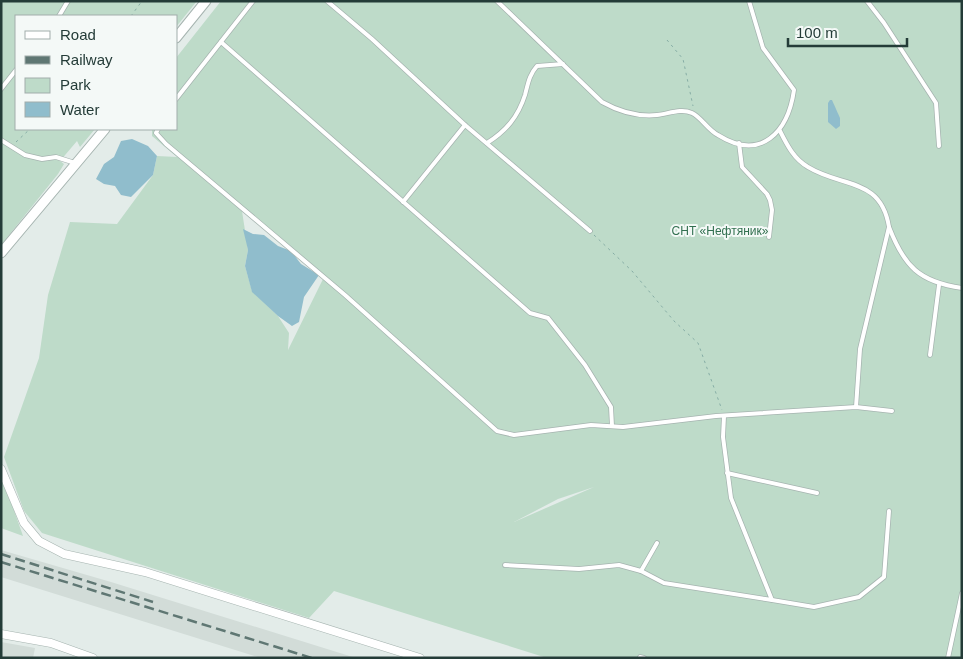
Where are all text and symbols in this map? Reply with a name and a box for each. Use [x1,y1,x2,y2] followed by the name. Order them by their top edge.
[15,15,178,130] legend
[788,15,907,47] scale bar
[796,24,838,41] text: 100 m
[60,26,96,43] text: Road
[60,51,113,68] text: Railway
[60,76,91,93] text: Park
[60,101,99,118] text: Water
[672,224,769,238] park label: СНТ «Нефтяник»

